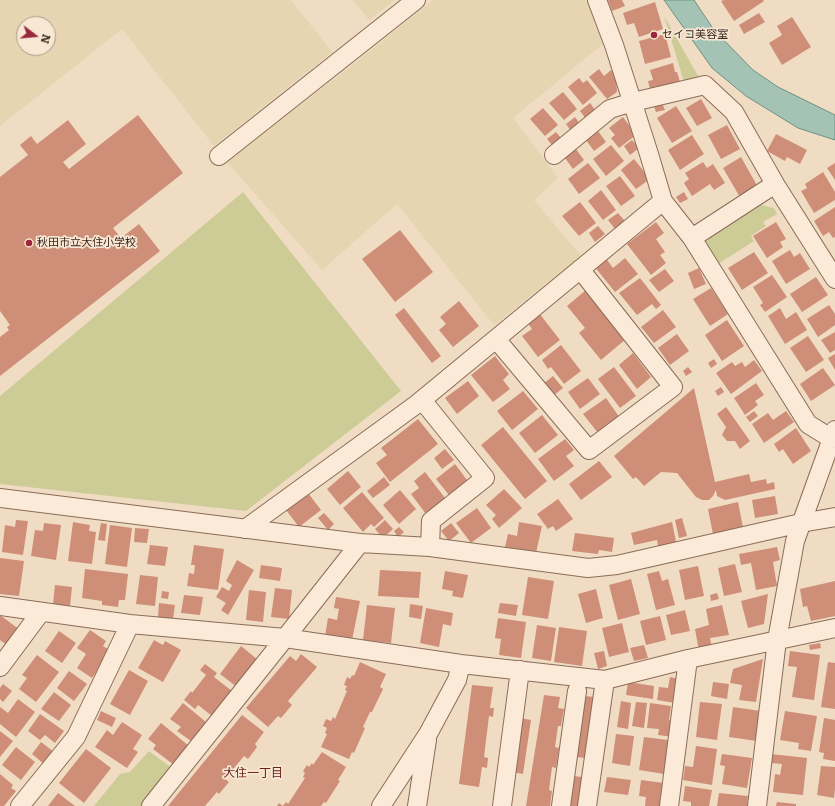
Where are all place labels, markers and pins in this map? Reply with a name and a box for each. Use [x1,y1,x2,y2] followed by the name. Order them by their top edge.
[662,28,728,42] place label: セイコ美容室
[649,30,659,40] marker: セイコ美容室
[37,236,136,250] place label: 秋田市立大住小学校
[24,238,34,248] marker: 秋田市立大住小学校

